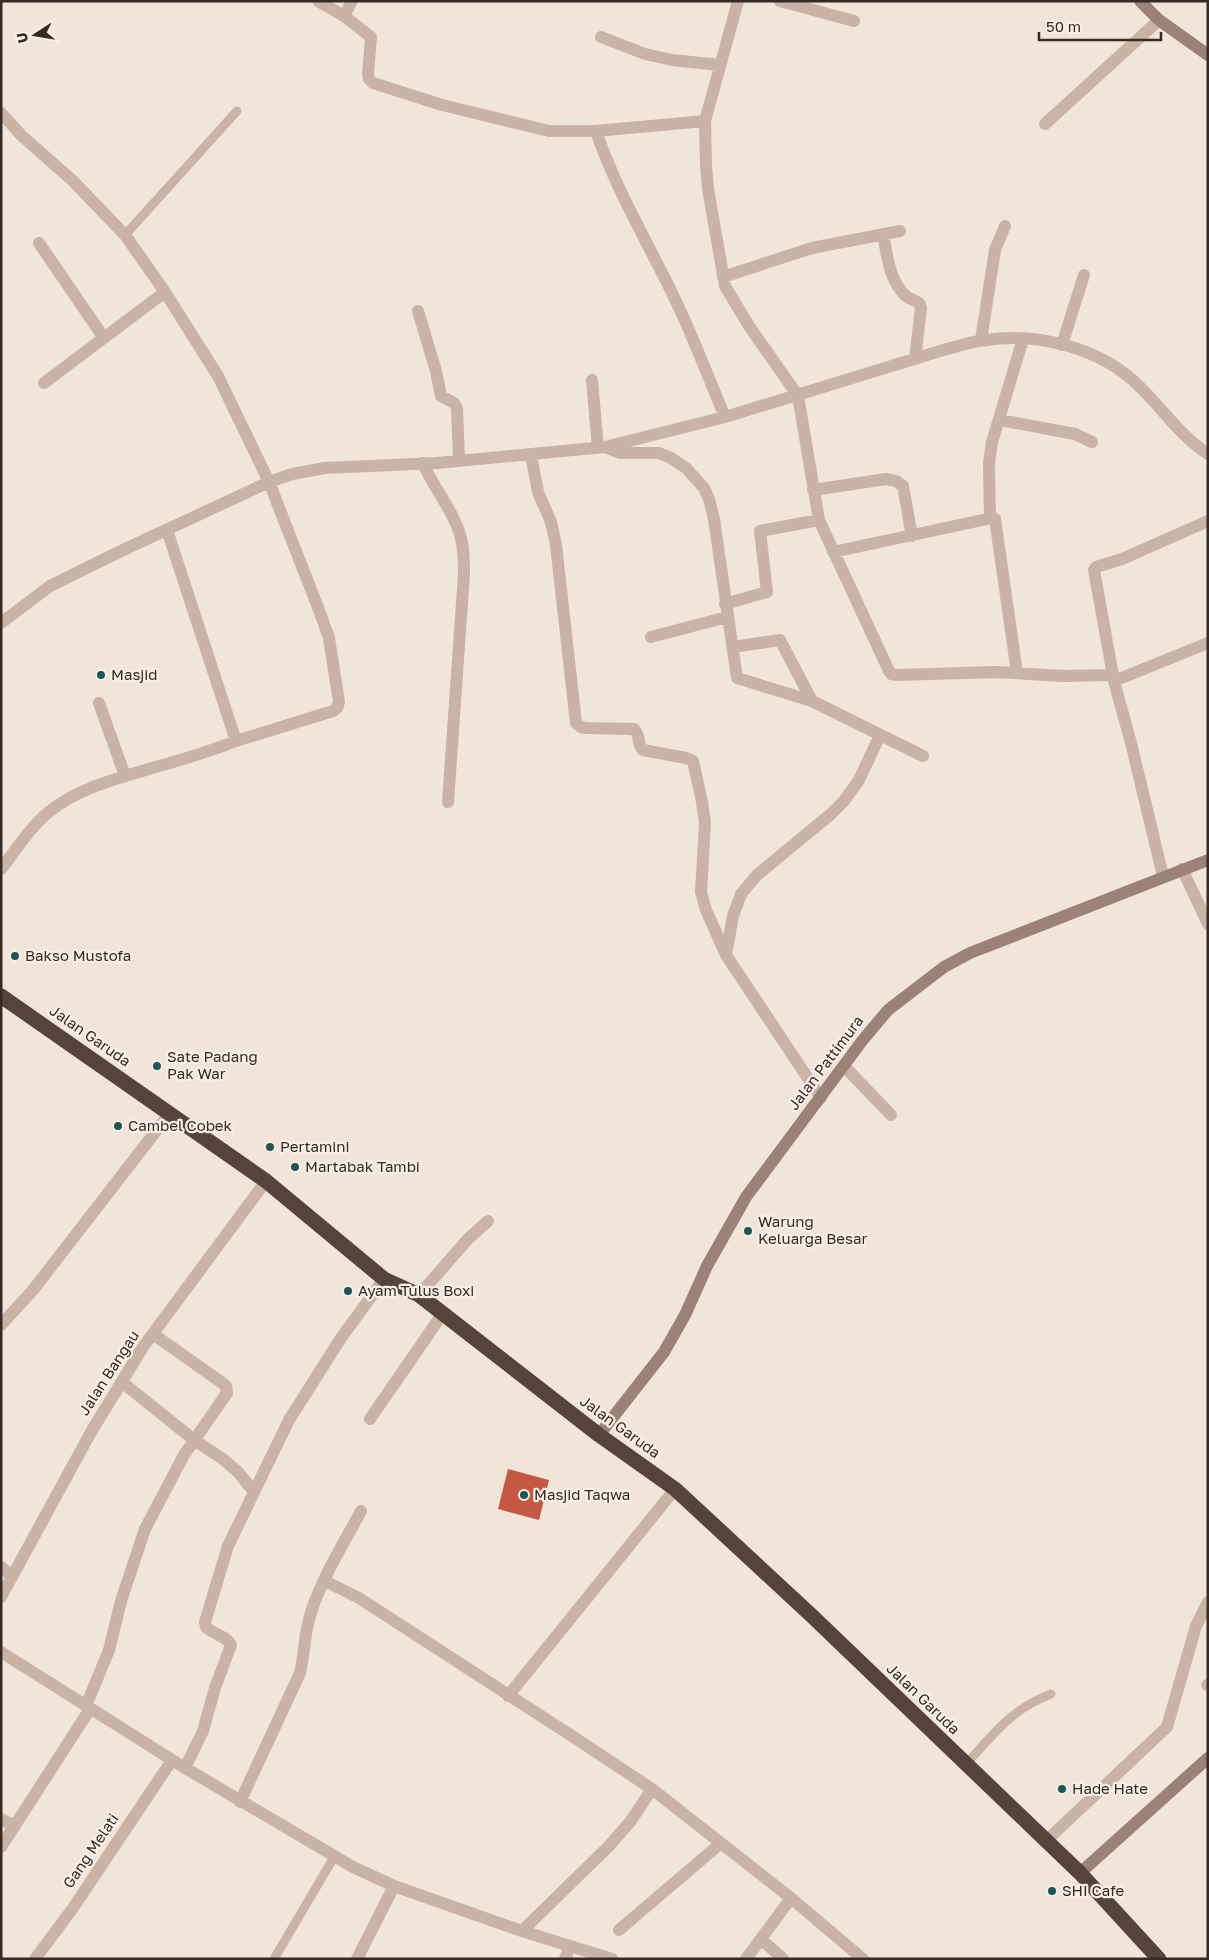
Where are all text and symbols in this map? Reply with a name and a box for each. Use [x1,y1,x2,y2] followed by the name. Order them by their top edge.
[10,10,60,60] north arrow
[1039,10,1162,42] scale bar
[1046,17,1081,35] text: 50 m
[12,31,31,45] text: U
[111,665,158,683] place label: Masjid
[95,669,107,681] marker: Masjid
[25,946,131,964] place label: Bakso Mustofa
[9,950,21,962] marker: Bakso Mustofa
[47,1001,135,1070] street label: Jalan Garuda
[784,1012,867,1113] street label: Jalan Pattimura
[167,1047,258,1082] place label: Sate Padang Pak War
[151,1060,163,1072] marker: Sate Padang Pak War
[128,1116,233,1134] place label: Cambel Cobek
[112,1120,124,1132] marker: Cambel Cobek
[280,1137,350,1155] place label: Pertamini
[264,1141,276,1153] marker: Pertamini
[305,1157,420,1175] place label: Martabak Tambi
[289,1161,301,1173] marker: Martabak Tambi
[758,1212,867,1247] place label: Warung Keluarga Besar
[742,1225,754,1237] marker: Warung Keluarga Besar
[358,1281,474,1299] place label: Ayam Tulus Boxi
[342,1285,354,1297] marker: Ayam Tulus Boxi
[74,1327,142,1418] street label: Jalan Bangau
[577,1391,664,1461] street label: Jalan Garuda
[534,1485,630,1503] place label: Masjid Taqwa
[518,1489,530,1501] marker: Masjid Taqwa
[883,1659,964,1738] street label: Jalan Garuda
[1072,1779,1148,1797] place label: Hade Hate
[1056,1783,1068,1795] marker: Hade Hate
[59,1810,122,1891] street label: Gang Melati
[1062,1881,1124,1899] place label: SHI Cafe
[1046,1885,1058,1897] marker: SHI Cafe

